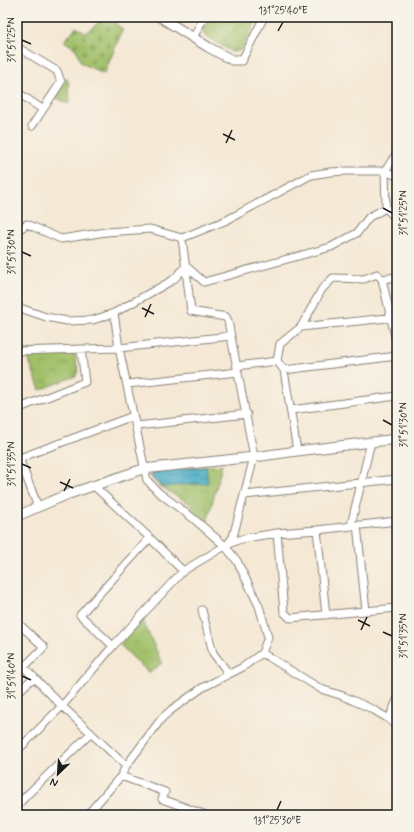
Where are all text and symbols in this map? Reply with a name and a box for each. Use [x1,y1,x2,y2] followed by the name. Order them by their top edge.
[258,4,308,18] text: 131°25'40"E
[5,17,19,63] text: 31°51'25"N
[397,190,411,236] text: 31°51'25"N
[5,229,19,275] text: 31°51'30"N
[397,402,411,448] text: 31°51'30"N
[5,441,19,486] text: 31°51'35"N
[397,613,411,658] text: 31°51'35"N
[5,652,19,699] text: 31°51'40"N
[38,754,78,794] north arrow
[48,774,60,790] text: N
[253,814,301,828] text: 131°25'30"E

